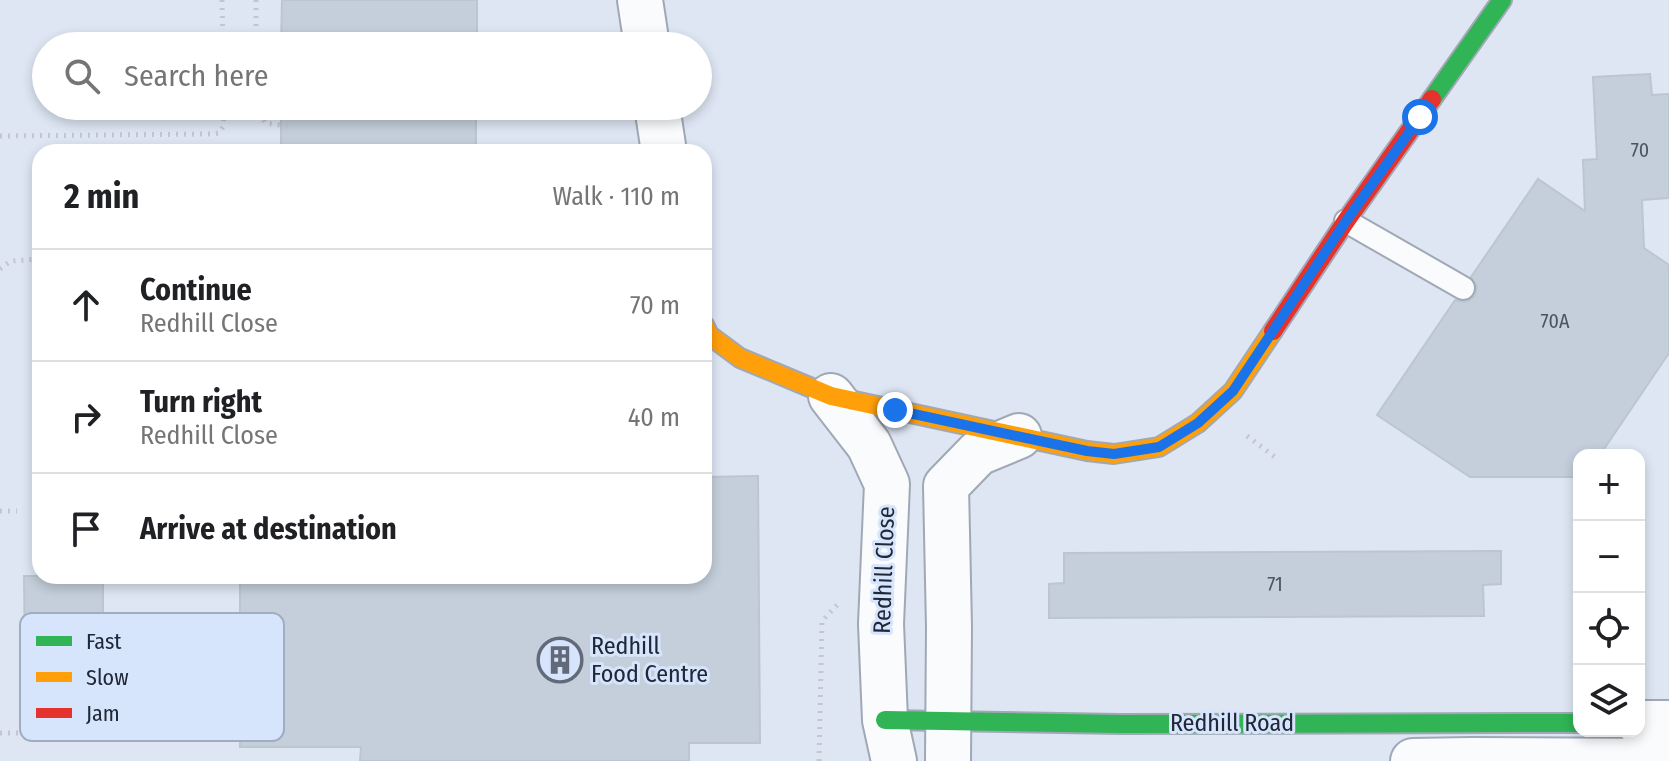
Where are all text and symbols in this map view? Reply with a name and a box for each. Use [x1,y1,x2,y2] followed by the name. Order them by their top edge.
[32,32,712,120] search box
[60,54,104,98] icon: search
[124,58,269,94] text: Search here
[1402,99,1438,135] route start
[1631,138,1649,162] house number: 70
[64,176,139,217] text: 2 min
[553,181,680,212] text: Walk · 110 m
[140,272,252,308] text: Continue
[64,283,108,327] icon: ahead
[630,290,680,321] text: 70 m
[140,308,278,339] text: Redhill Close
[1541,309,1570,333] house number: 70A
[140,384,262,420] text: Turn right
[877,392,913,428] route end
[64,395,108,439] icon: right
[628,402,680,433] text: 40 m
[140,420,278,451] text: Redhill Close
[1573,449,1645,737] map controls
[1573,449,1645,521] button: +
[868,506,900,634] street label: Redhill Close
[64,507,108,551] icon: arrive
[140,511,397,547] text: Arrive at destination
[1573,521,1645,593] button: −
[1267,572,1283,596] house number: 71
[1573,593,1645,665] button: locate
[20,613,284,741] legend
[86,628,122,655] text: Fast
[591,632,708,688] place label: Redhill Food Centre
[536,636,584,684] building icon: Redhill Food Centre
[86,664,129,691] text: Slow
[1573,665,1645,737] button: layers
[86,700,120,727] text: Jam
[1170,709,1294,737] street label: Redhill Road

